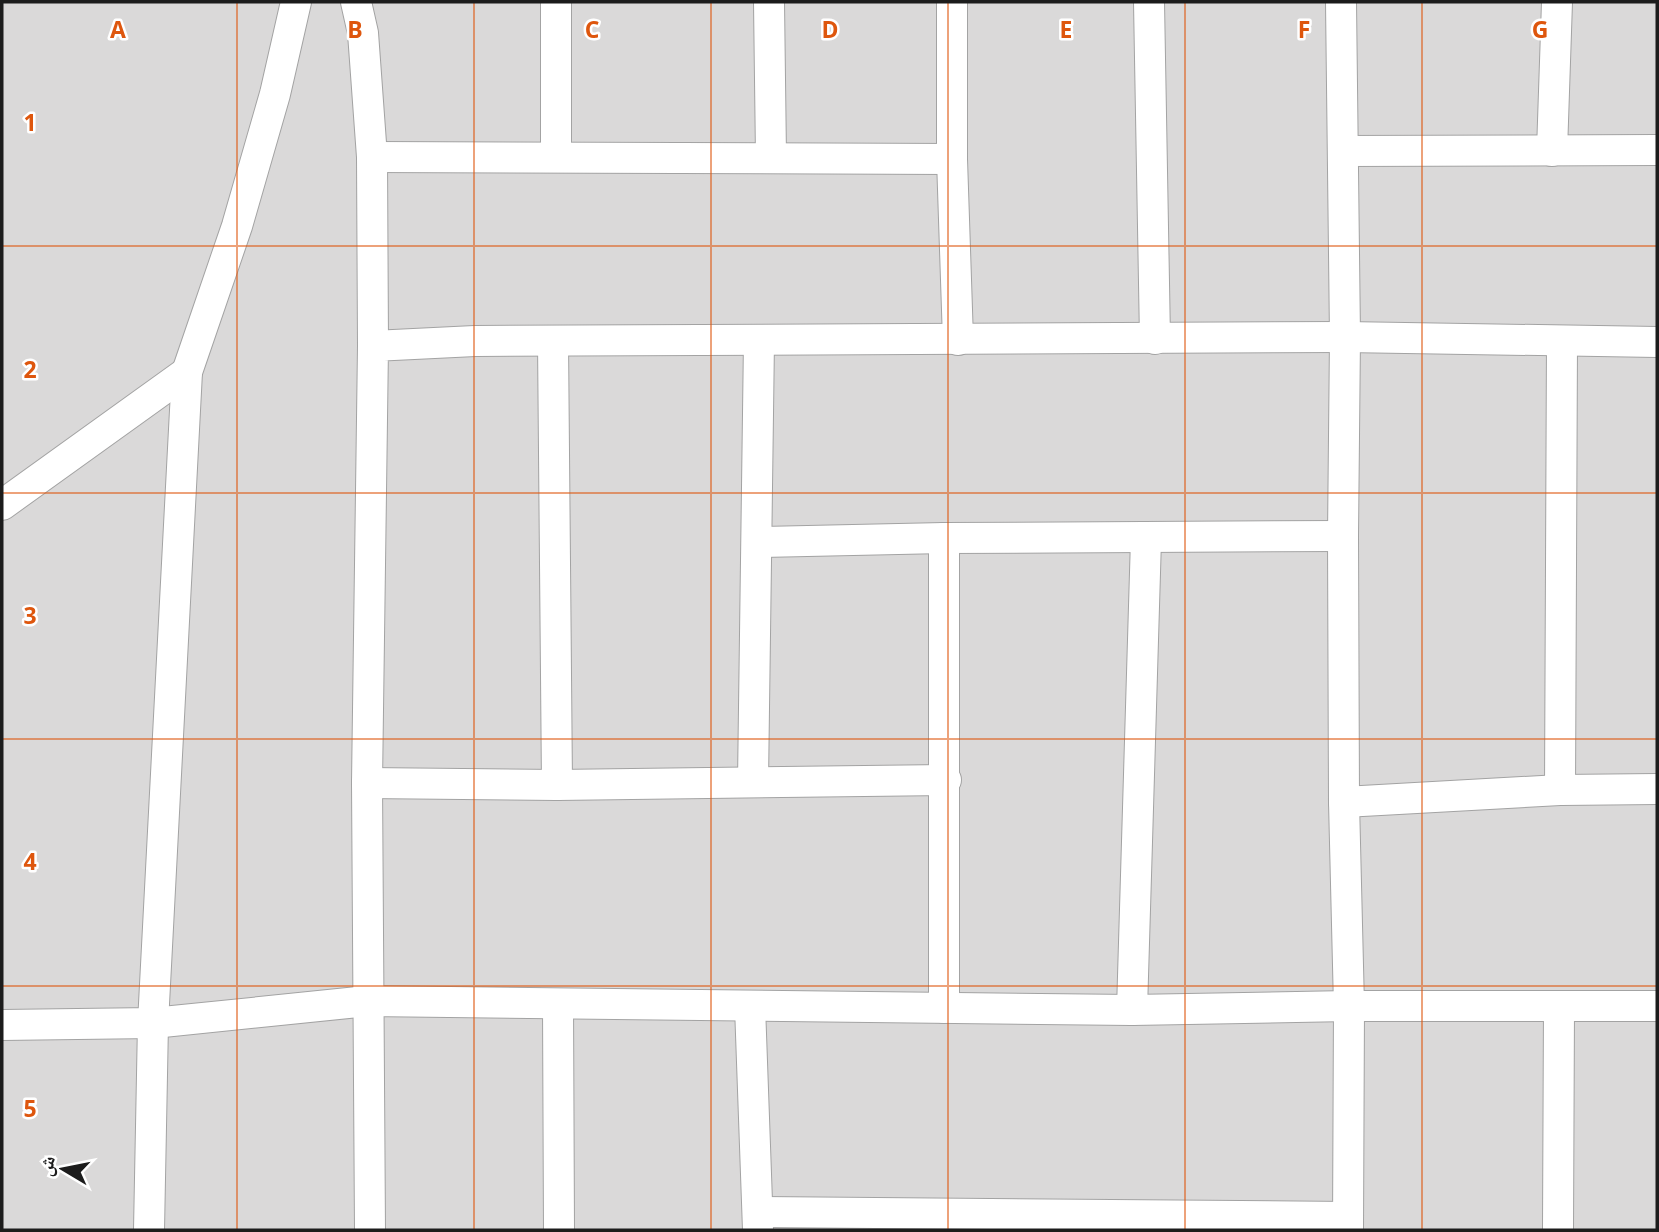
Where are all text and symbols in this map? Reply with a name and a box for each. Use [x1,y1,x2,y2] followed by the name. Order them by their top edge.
[110,13,126,45] text: A
[347,13,363,45] text: B
[585,13,599,45] text: C
[821,13,839,45] text: D
[1060,13,1072,45] text: E
[1298,13,1310,45] text: F
[1532,13,1548,45] text: G
[23,106,37,138] text: 1
[23,353,37,385] text: 2
[23,599,37,631] text: 3
[23,845,37,877] text: 4
[23,1092,37,1124] text: 5
[28,1134,98,1204] north arrow
[32,1154,61,1178] text: ش

